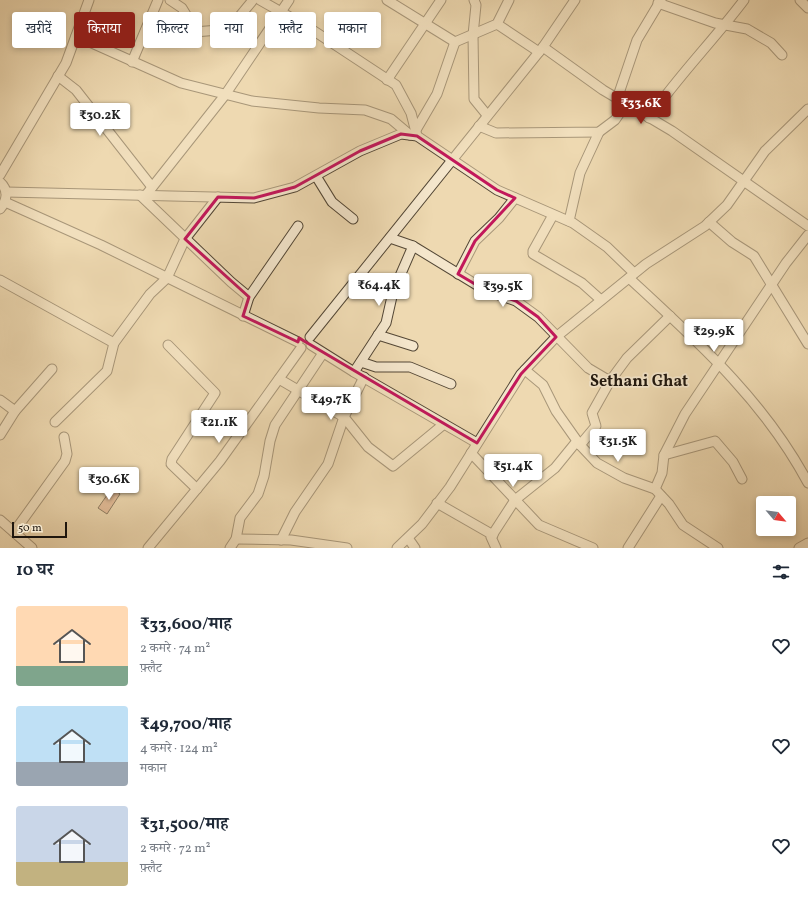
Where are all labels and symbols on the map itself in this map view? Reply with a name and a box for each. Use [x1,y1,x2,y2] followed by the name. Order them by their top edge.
[608,91,674,125] pin: ₹33.6K
[67,103,133,137] pin: ₹30.2K
[346,273,412,307] pin: ₹64.4K
[470,274,536,308] pin: ₹39.5K
[681,319,747,353] pin: ₹29.9K
[590,371,688,393] district label: Sethani Ghat
[298,387,364,421] pin: ₹49.7K
[186,410,252,444] pin: ₹21.1K
[585,429,651,463] pin: ₹31.5K
[480,454,546,488] pin: ₹51.4K
[76,467,142,501] pin: ₹30.6K
[756,496,796,536] north arrow
[12,520,67,539] scale bar

